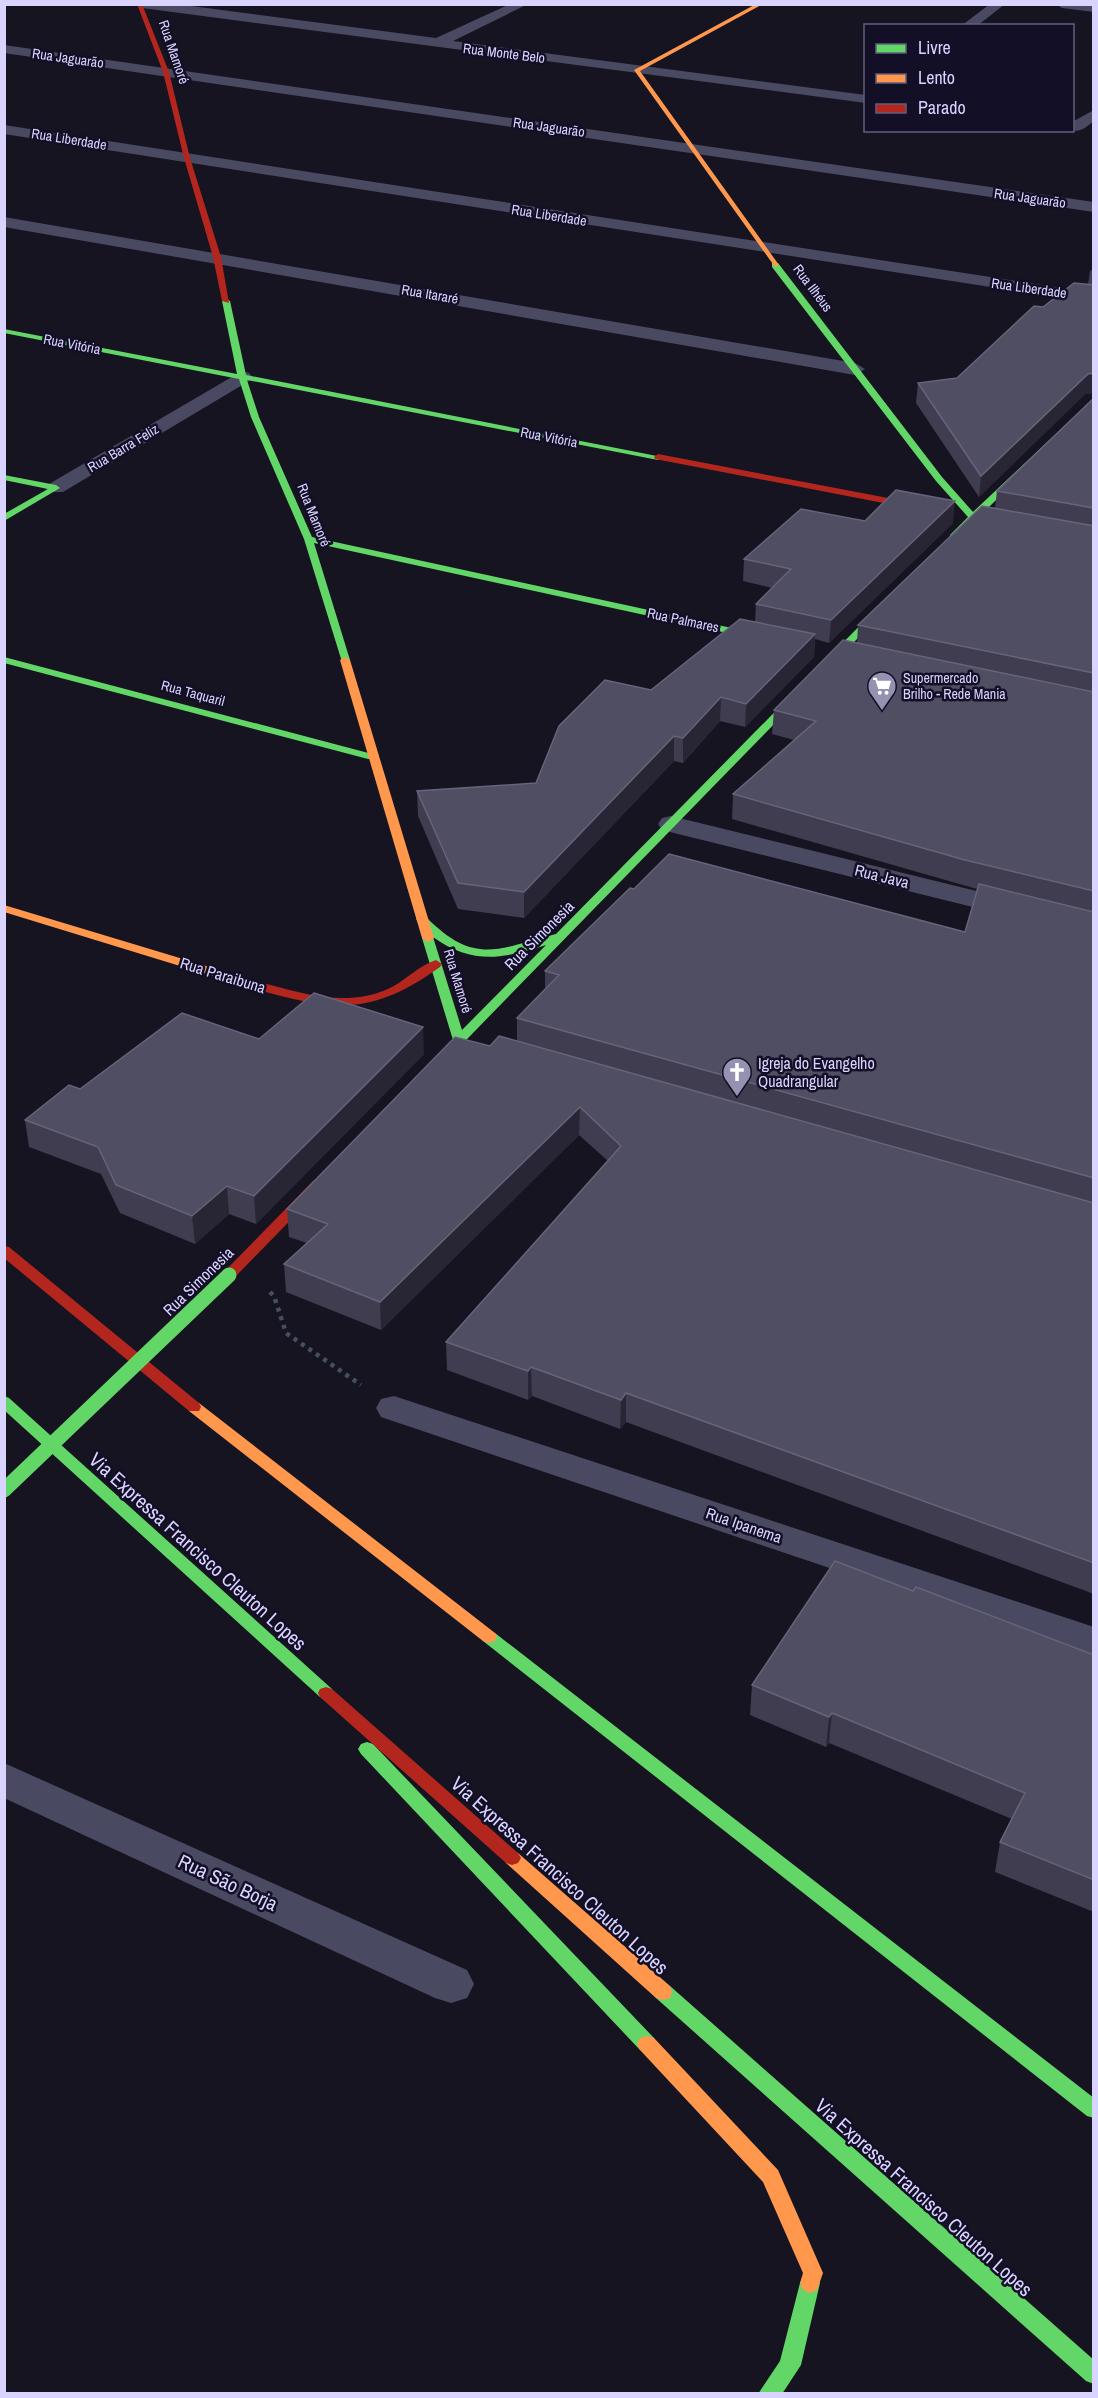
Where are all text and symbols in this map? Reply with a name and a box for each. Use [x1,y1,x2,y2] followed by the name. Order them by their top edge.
[155,18,193,86] street label: Rua Mamoré
[864,24,1074,132] legend
[918,35,951,60] text: Livre
[462,39,546,67] street label: Rua Monte Belo
[31,44,105,72] street label: Rua Jaguarão
[918,65,955,90] text: Lento
[918,95,966,120] text: Parado
[512,113,586,141] street label: Rua Jaguarão
[30,124,108,154] street label: Rua Liberdade
[993,184,1067,212] street label: Rua Jaguarão
[510,200,588,230] street label: Rua Liberdade
[789,261,837,316] street label: Rua Ilhéus
[990,274,1068,302] street label: Rua Liberdade
[400,280,460,308] street label: Rua Itararé
[42,330,103,358] street label: Rua Vitória
[84,420,162,476] street label: Rua Barra Feliz
[519,423,580,451] street label: Rua Vitória
[293,481,335,549] street label: Rua Mamoré
[646,604,721,636] street label: Rua Palmares
[903,669,1006,703] place label: Supermercado Brilho - Rede Mania
[866,670,898,712] supermarket icon: Supermercado Brilho - Rede Mania
[159,676,227,710] street label: Rua Taquaril
[852,859,912,894] street label: Rua Java
[499,895,579,975] street label: Rua Simonesia
[440,947,476,1015] street label: Rua Mamoré
[178,952,269,999] street label: Rua Paraibuna
[758,1052,875,1092] place label: Igreja do Evangelho Quadrangular
[721,1056,753,1098] church icon: Igreja do Evangelho Quadrangular
[158,1241,239,1320] street label: Rua Simonesia
[83,1446,313,1656] street label: Via Expressa Francisco Cleuton Lopes
[703,1502,785,1548] street label: Rua Ipanema
[445,1770,675,1980] street label: Via Expressa Francisco Cleuton Lopes
[174,1847,282,1917] street label: Rua São Borja
[809,2092,1039,2302] street label: Via Expressa Francisco Cleuton Lopes

